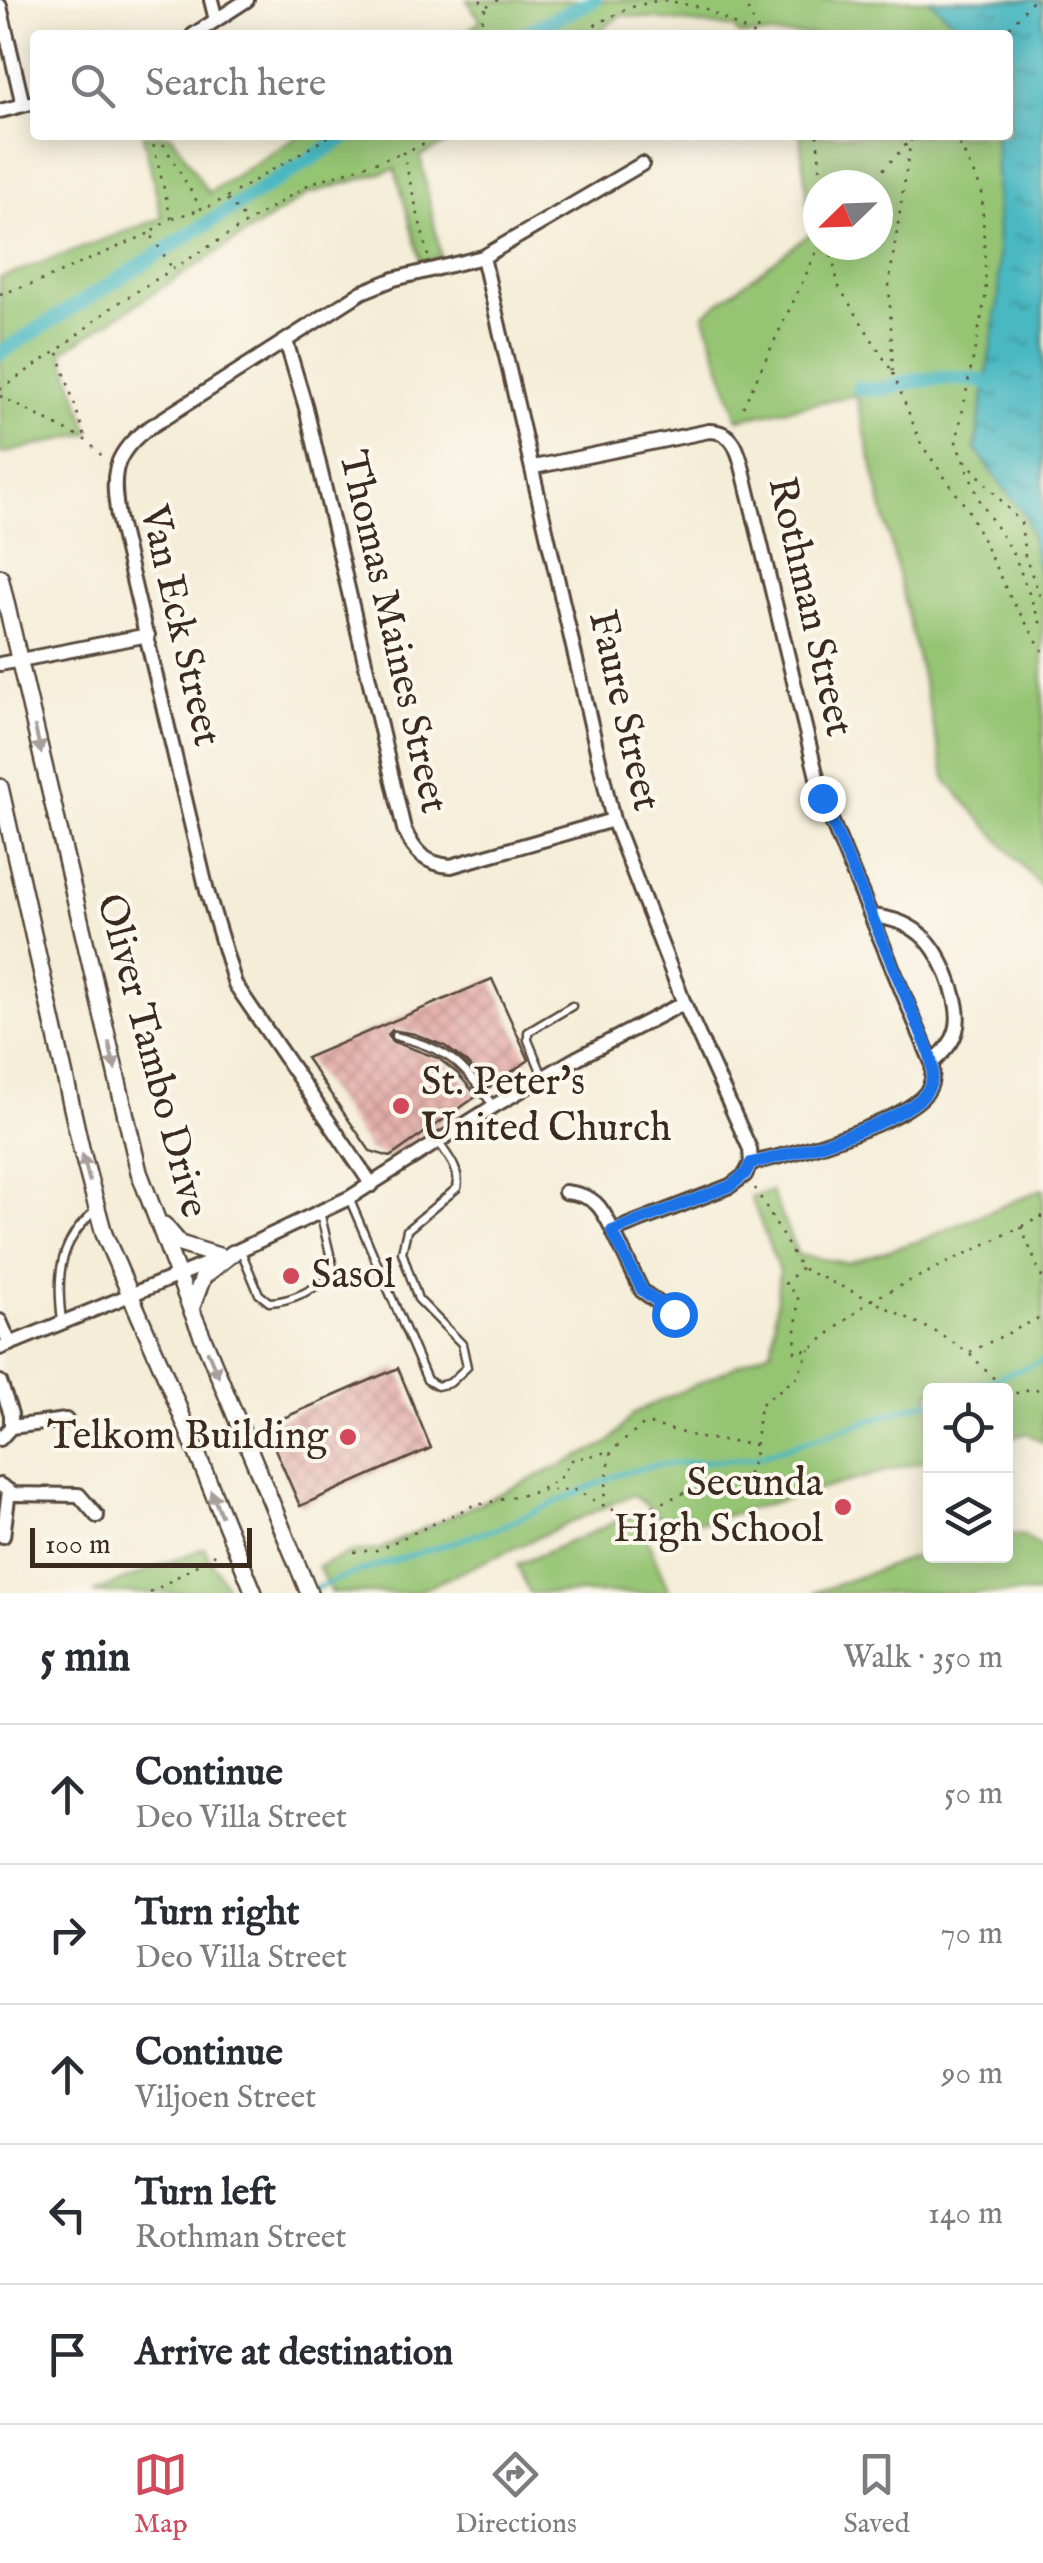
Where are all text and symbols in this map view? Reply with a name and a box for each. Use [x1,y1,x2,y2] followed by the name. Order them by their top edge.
[30,30,1013,140] search box
[65,58,120,113] icon: search
[145,61,326,109] text: Search here
[803,170,893,260] north arrow
[325,446,459,818] street label: Thomas Maines Street
[754,472,864,742] street label: Rothman Street
[126,500,231,751] street label: Van Eck Street
[575,606,671,816] street label: Faure Street
[31,725,46,756] one-way arrow
[800,776,846,822] route end
[83,889,219,1223] street label: Oliver Tambo Drive
[105,1041,120,1072] one-way arrow
[421,1058,671,1155] place label: St. Peter's United Church
[390,1095,412,1117] marker: St. Peter's United Church
[78,1152,94,1183] one-way arrow
[311,1251,395,1302] place label: Sasol
[280,1265,302,1287] marker: Sasol
[652,1292,698,1338] route start
[206,1349,222,1379] one-way arrow
[923,1383,1013,1563] map controls
[923,1383,1013,1473] button: locate
[47,1412,329,1463] place label: Telkom Building
[337,1426,359,1448] marker: Telkom Building
[613,1459,824,1556] place label: Secunda High School
[923,1473,1013,1563] button: layers
[208,1488,224,1518] one-way arrow
[832,1496,854,1518] marker: Secunda High School
[30,1523,252,1568] scale bar
[45,1528,111,1563] text: 100 m
[40,1632,130,1685] text: 5 min
[843,1638,1003,1679] text: Walk · 350 m
[135,1750,283,1798] text: Continue
[40,1767,95,1822] icon: ahead
[944,1774,1003,1815] text: 50 m
[135,1798,347,1839] text: Deo Villa Street
[135,1890,299,1938] text: Turn right
[40,1907,95,1962] icon: right
[941,1914,1003,1955] text: 70 m
[135,1938,347,1979] text: Deo Villa Street
[135,2030,283,2078] text: Continue
[40,2047,95,2102] icon: ahead
[942,2054,1003,2095] text: 90 m
[135,2078,316,2119] text: Viljoen Street
[135,2170,276,2218] text: Turn left
[40,2187,95,2242] icon: left
[928,2194,1003,2235] text: 140 m
[135,2218,347,2259] text: Rothman Street
[40,2327,95,2382] icon: arrive
[135,2330,453,2378] text: Arrive at destination
[133,2447,188,2542] tab: Map
[455,2447,577,2542] tab: Directions
[843,2447,910,2542] tab: Saved

